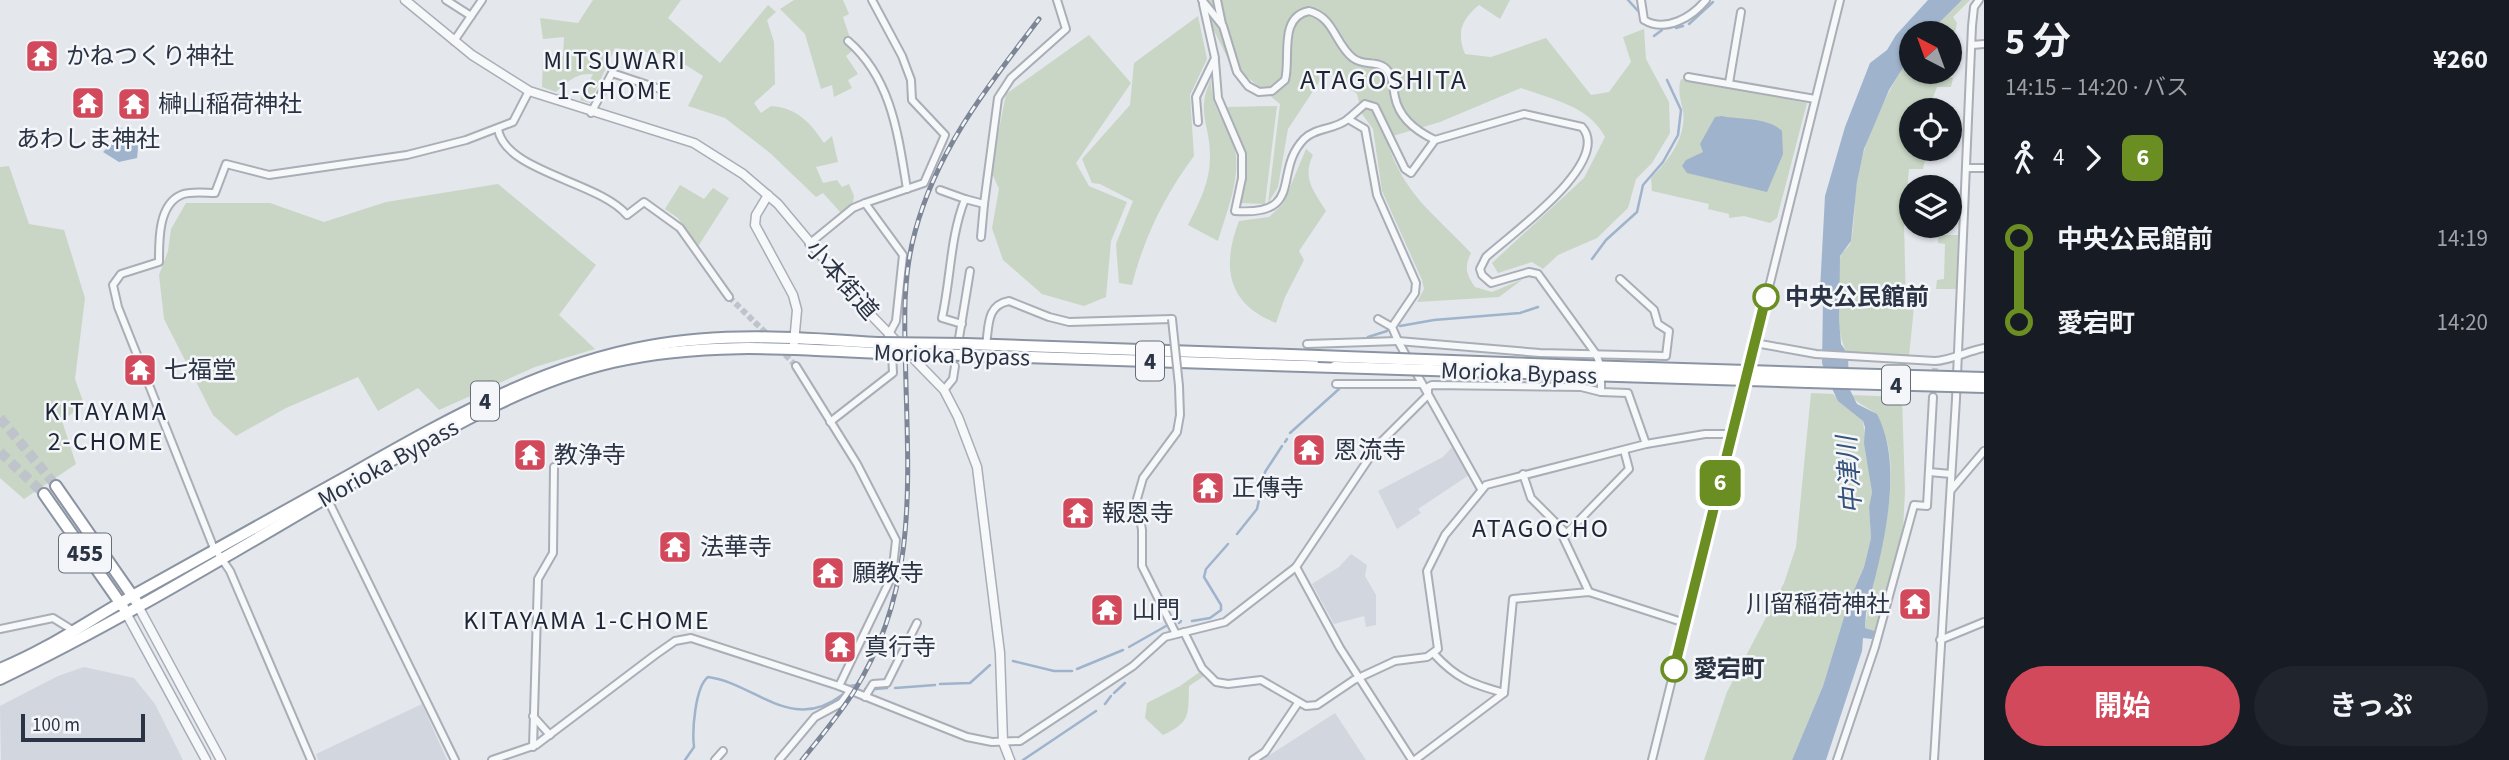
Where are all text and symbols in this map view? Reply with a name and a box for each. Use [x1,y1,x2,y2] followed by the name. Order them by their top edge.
[2005,15,2071,69] text: 5 分
[1899,21,1962,84] north arrow
[1899,21,1962,238] map controls
[23,37,61,75] temple icon: かねつくり神社
[66,39,234,74] place label: かねつくり神社
[2433,41,2488,78] text: ¥260
[543,42,687,109] district label: MITSUWARI 1-CHOME
[1300,60,1468,100] district label: ATAGOSHITA
[2005,71,2189,104] text: 14:15 – 14:20 · バス
[69,84,107,122] temple icon: あわしま神社
[115,85,153,123] temple icon: 榊山稲荷神社
[158,87,302,122] place label: 榊山稲荷神社
[1899,98,1962,161] button: locate
[16,122,160,157] place label: あわしま神社
[2005,139,2043,177] icon: walk
[2074,139,2112,177] icon: forward
[2136,140,2149,175] text: 6
[2053,141,2064,174] text: 4
[1899,175,1962,238] button: layers
[2057,221,2213,258] text: 中央公民館前
[2437,222,2488,255] text: 14:19
[797,233,886,328] street label: 小本街道
[1785,280,1929,315] place label: 中央公民館前
[1753,284,1779,310] marker: 中央公民館前
[2057,305,2135,342] text: 愛宕町
[2437,306,2488,339] text: 14:20
[873,335,1031,376] street label: Morioka Bypass
[1136,342,1164,380] road number: 4
[121,351,159,389] temple icon: 七福堂
[164,353,236,388] place label: 七福堂
[1440,353,1598,394] street label: Morioka Bypass
[1882,366,1910,404] road number: 4
[471,382,499,420] road number: 4
[44,393,168,460] district label: KITAYAMA 2-CHOME
[311,410,465,517] street label: Morioka Bypass
[1290,431,1328,469] temple icon: 恩流寺
[1828,432,1871,515] water label: 中津川
[1334,433,1406,468] place label: 恩流寺
[511,436,549,474] temple icon: 教浄寺
[554,438,626,473] place label: 教浄寺
[1697,460,1743,506] line badge: 6
[1714,465,1726,500] text: 6
[1189,469,1227,507] temple icon: 正傳寺
[1232,471,1304,506] place label: 正傳寺
[1059,494,1097,532] temple icon: 報恩寺
[1102,496,1174,531] place label: 報恩寺
[1472,510,1610,547] district label: ATAGOCHO
[656,528,694,566] temple icon: 法華寺
[700,530,772,565] place label: 法華寺
[59,534,111,572] road number: 455
[809,554,847,592] temple icon: 願教寺
[852,556,924,591] place label: 願教寺
[1896,585,1934,623] temple icon: 川留稲荷神社
[1746,587,1890,622] place label: 川留稲荷神社
[1088,591,1126,629] temple icon: 山門
[1132,593,1180,628] place label: 山門
[463,602,711,639] district label: KITAYAMA 1-CHOME
[821,628,859,666] temple icon: 真行寺
[864,630,936,665] place label: 真行寺
[1693,652,1765,687] place label: 愛宕町
[1661,656,1687,682] marker: 愛宕町
[2005,666,2240,746] button: 開始
[2254,666,2488,746] button: きっぷ
[21,711,145,743] scale bar
[32,712,80,739] text: 100 m

